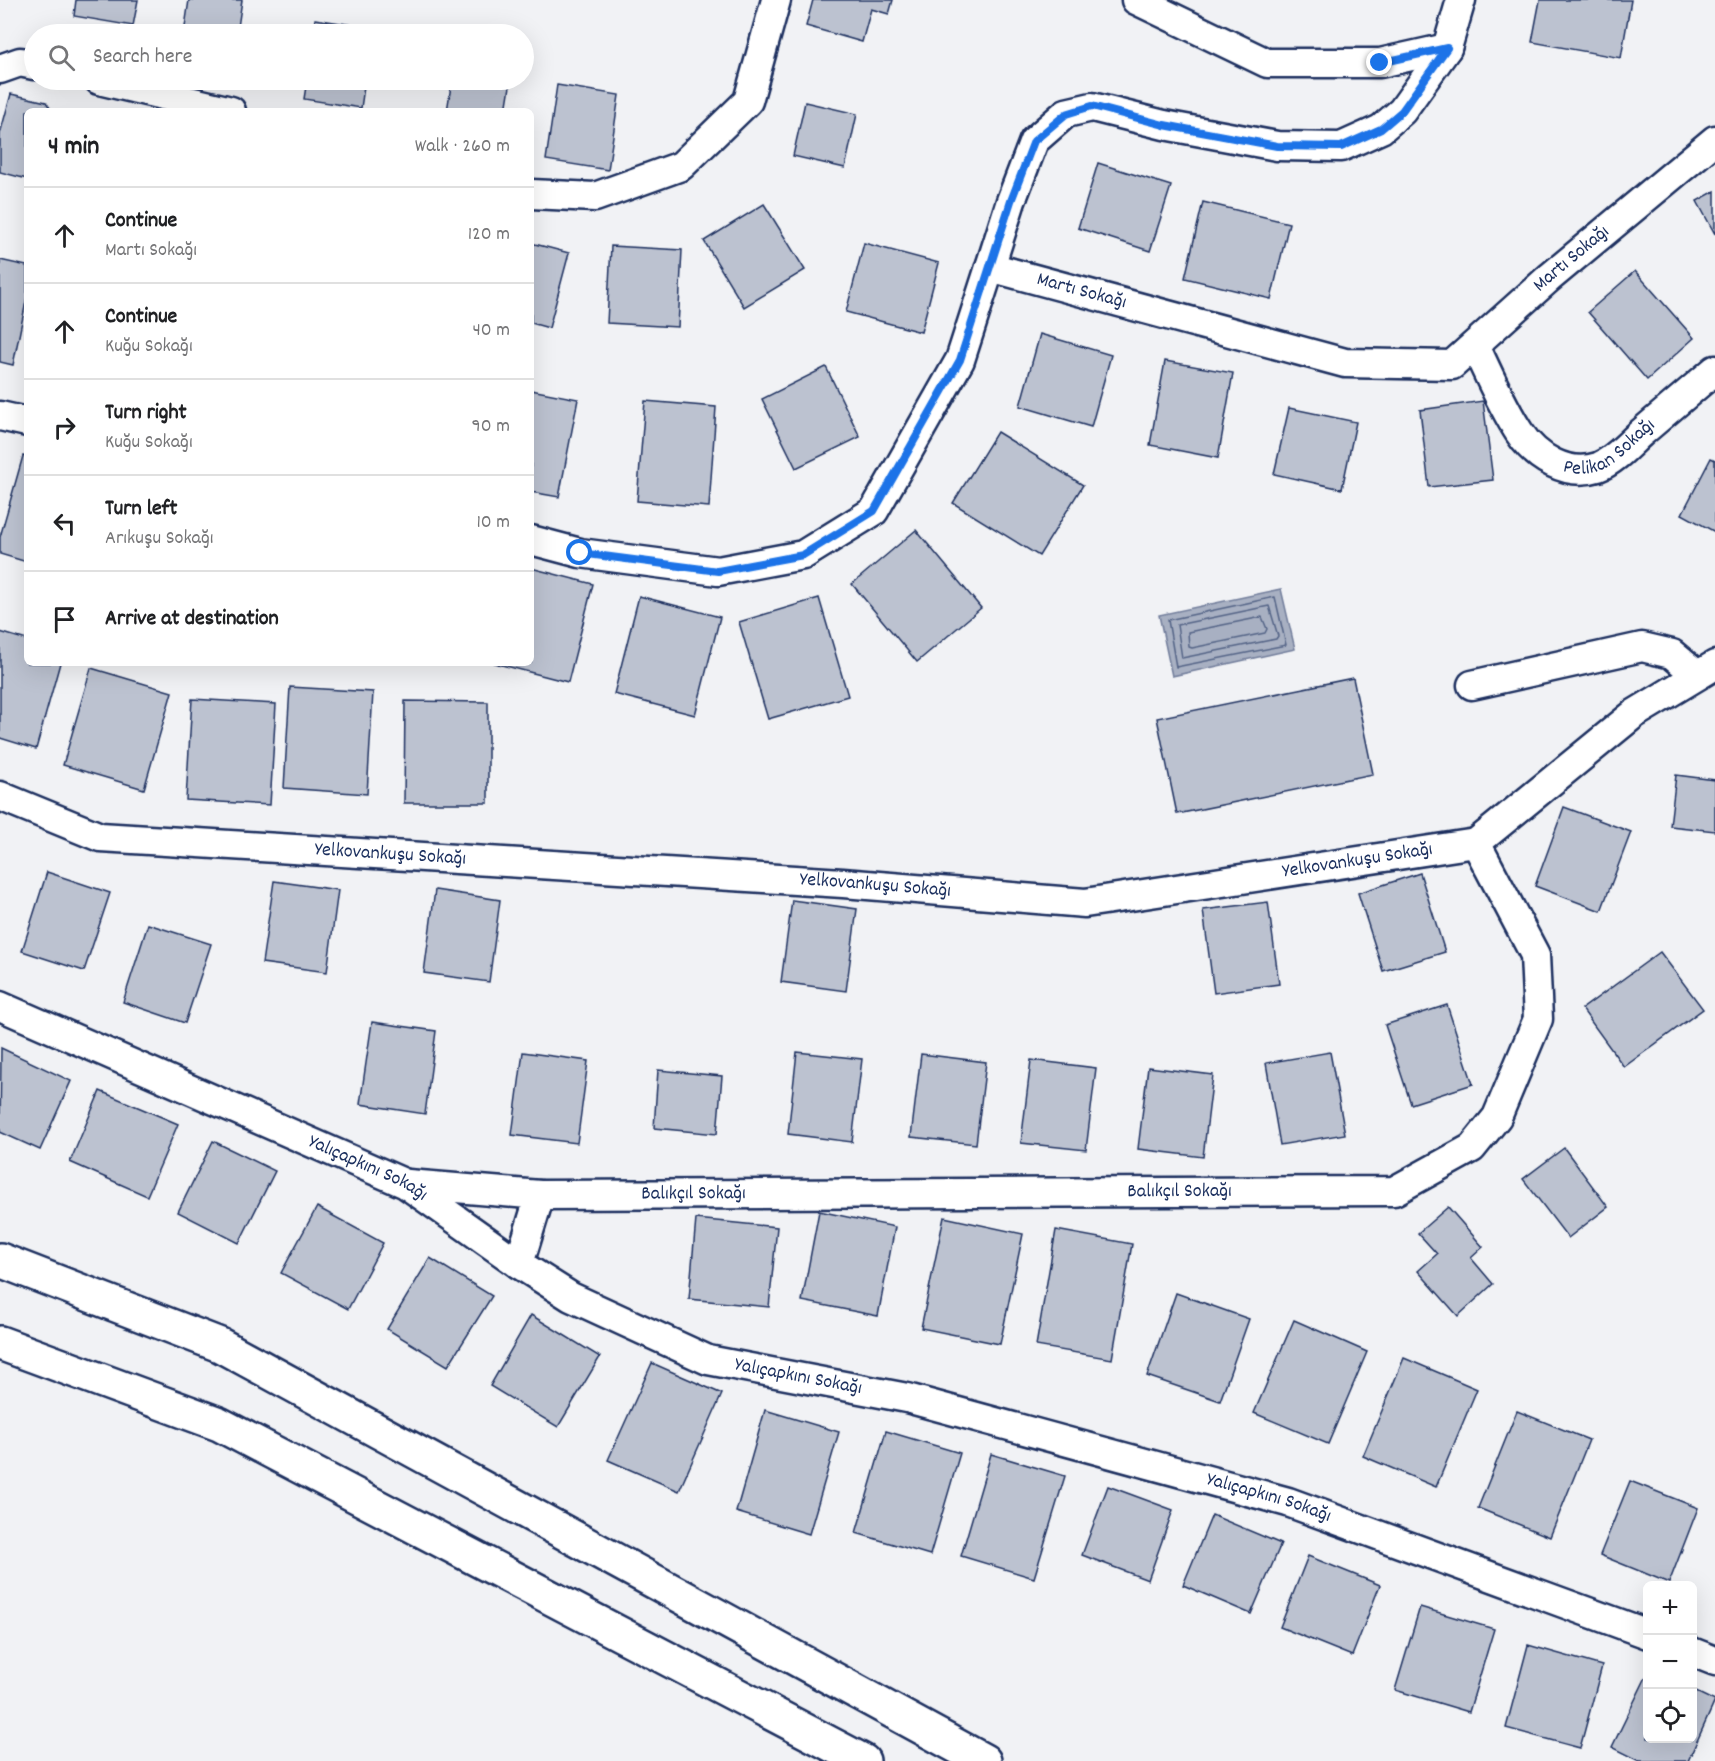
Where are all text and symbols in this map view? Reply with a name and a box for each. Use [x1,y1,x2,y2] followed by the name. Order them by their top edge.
[24,24,534,90] search box
[45,41,78,74] icon: search
[93,42,192,73] text: Search here
[1366,49,1392,75] route end
[48,129,99,166] text: 4 min
[415,133,510,161] text: Walk · 260 m
[105,206,177,237] text: Continue
[48,219,81,252] icon: ahead
[1527,219,1616,299] street label: Martı Sokağı
[468,221,510,249] text: 120 m
[105,237,197,265] text: Martı Sokağı
[1033,266,1129,317] street label: Martı Sokağı
[105,302,177,333] text: Continue
[48,315,81,348] icon: ahead
[472,317,510,345] text: 40 m
[105,333,193,361] text: Kuğu Sokağı
[105,398,187,429] text: Turn right
[48,411,81,444] icon: right
[1560,412,1662,484] street label: Pelikan Sokağı
[472,413,510,441] text: 90 m
[105,429,193,457] text: Kuğu Sokağı
[105,494,177,525] text: Turn left
[48,507,81,540] icon: left
[476,509,510,537] text: 10 m
[105,525,213,553] text: Arıkuşu Sokağı
[566,539,592,565] route start
[48,603,81,636] icon: arrive
[105,604,279,635] text: Arrive at destination
[314,836,467,874] street label: Yelkovankuşu Sokağı
[1281,836,1434,887] street label: Yelkovankuşu Sokağı
[799,866,952,906] street label: Yelkovankuşu Sokağı
[303,1129,433,1209] street label: Yalıçapkını Sokağı
[1127,1178,1232,1206] street label: Balıkçıl Sokağı
[641,1180,746,1209] street label: Balıkçıl Sokağı
[732,1351,864,1403] street label: Yalıçapkını Sokağı
[1203,1466,1335,1531] street label: Yalıçapkını Sokağı
[1643,1581,1697,1743] map controls
[1643,1581,1697,1635] button: +
[1643,1635,1697,1689] button: −
[1643,1689,1697,1743] button: locate

